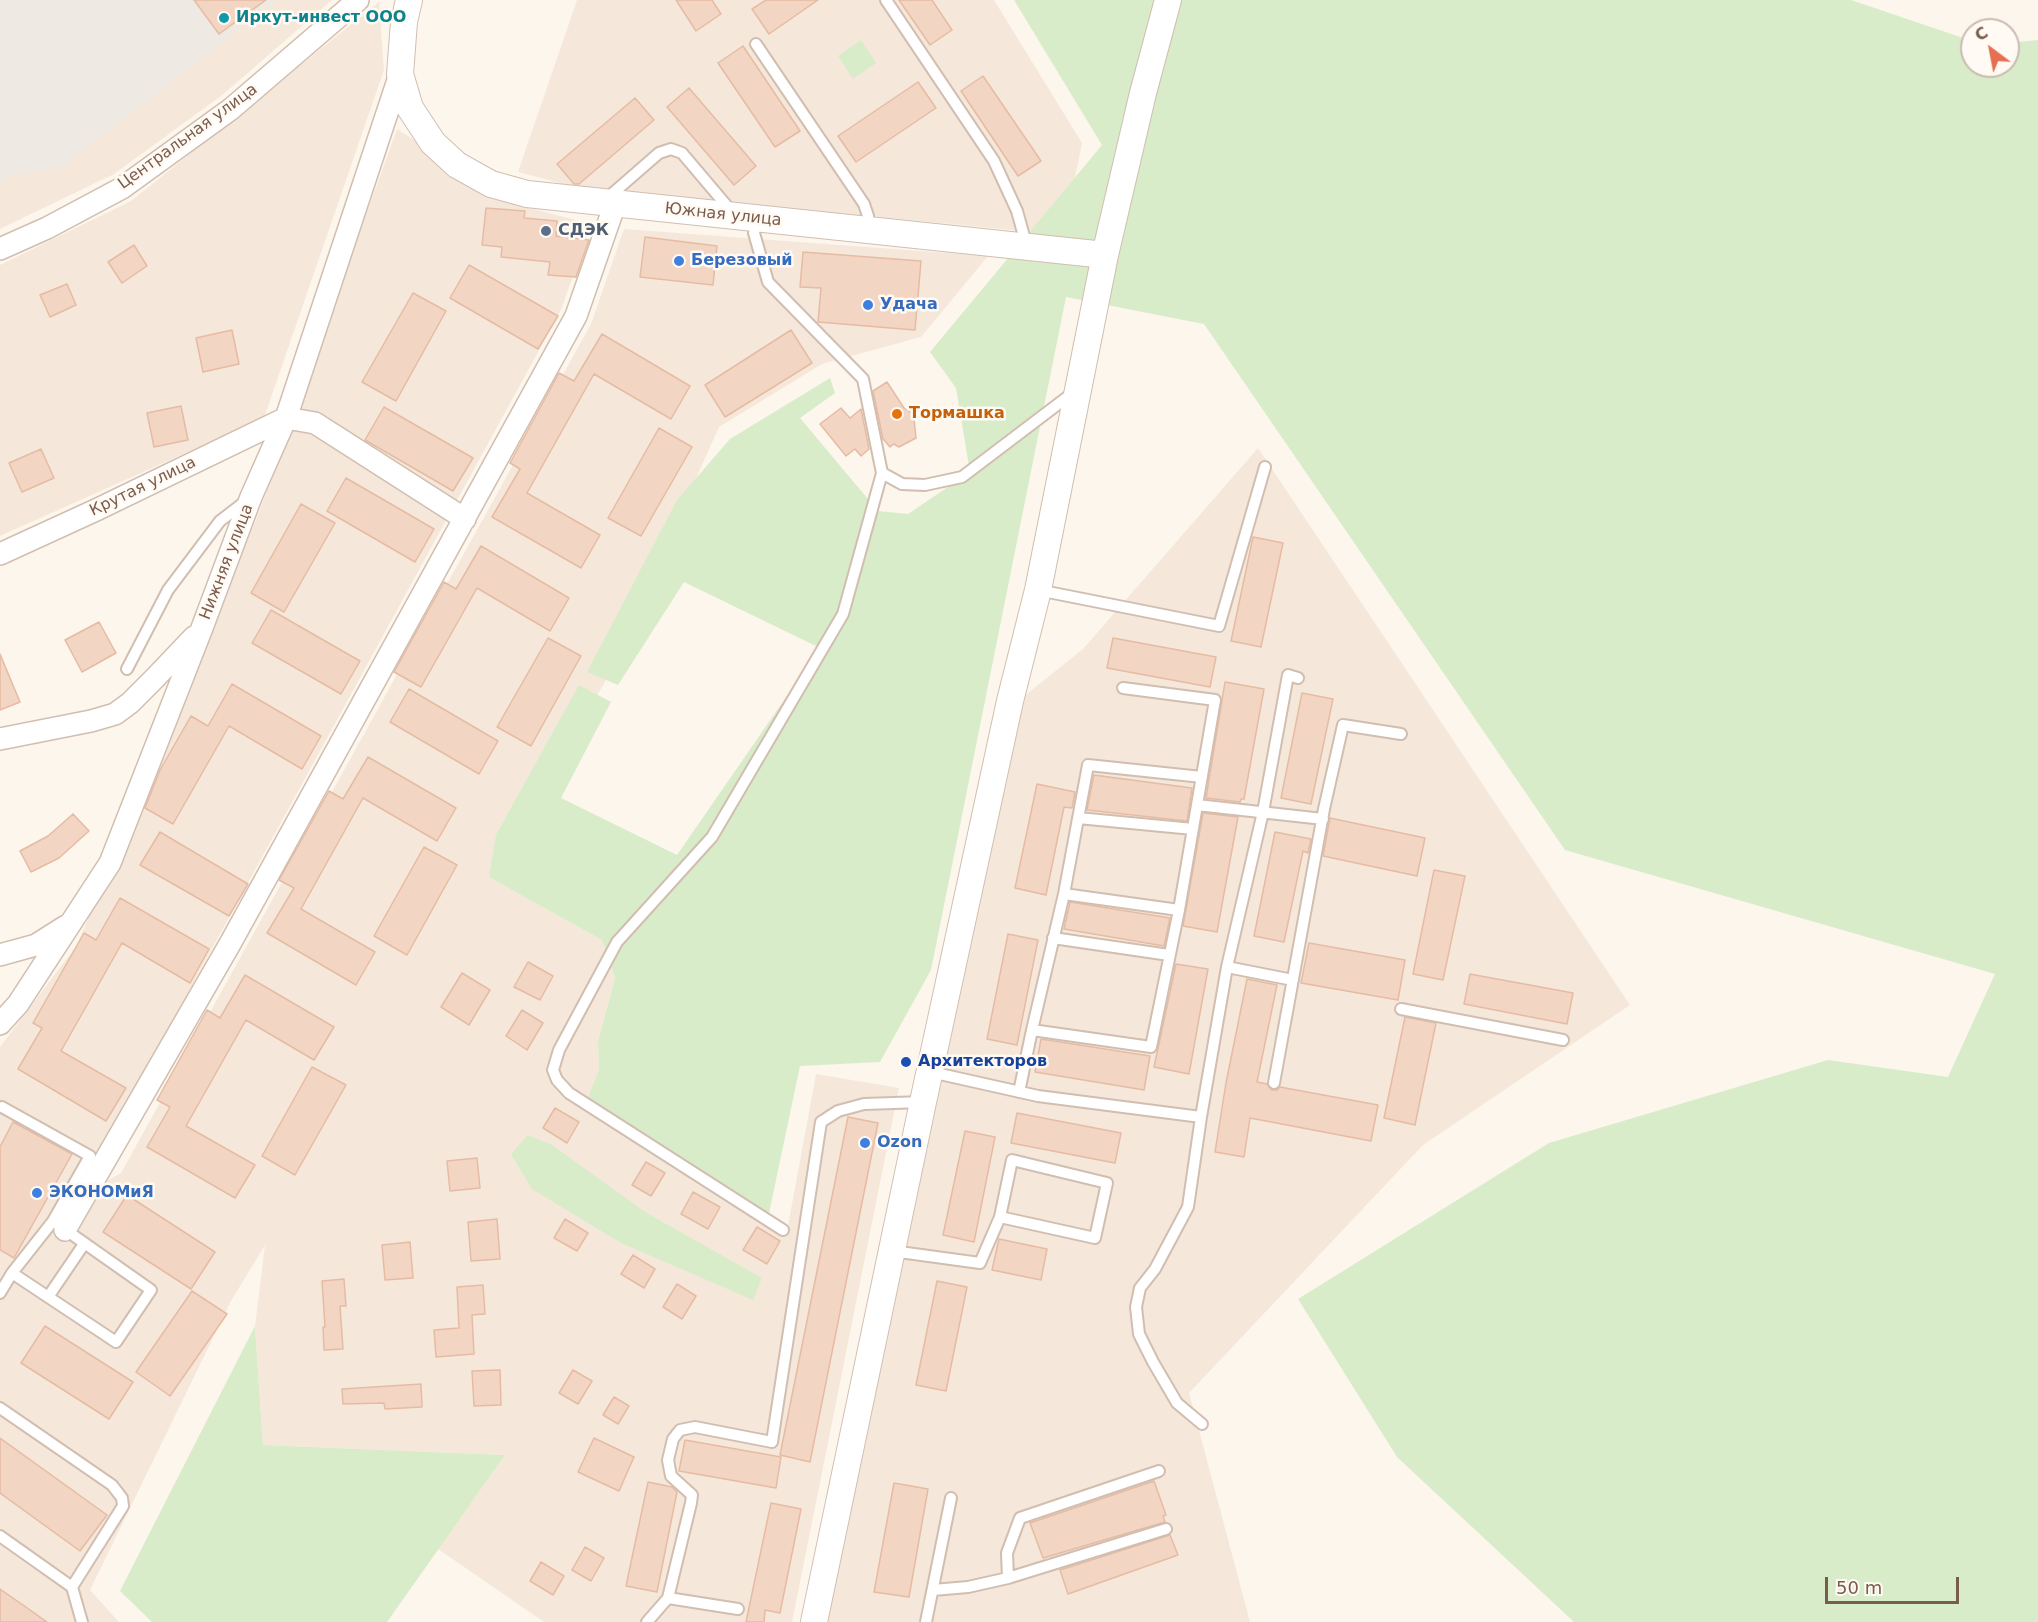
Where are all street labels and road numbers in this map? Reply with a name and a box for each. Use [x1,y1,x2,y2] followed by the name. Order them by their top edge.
[115,80,261,194] street label: Центральная улица
[664,199,782,231] street label: Южная улица
[87,453,199,521] street label: Крутая улица
[196,501,258,623] street label: Нижняя улица

